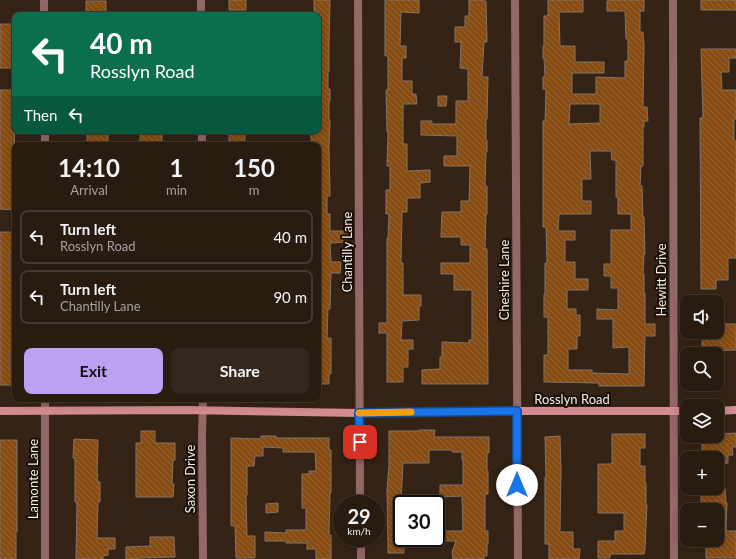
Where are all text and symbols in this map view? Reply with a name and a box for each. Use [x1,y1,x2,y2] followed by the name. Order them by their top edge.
[90,26,153,60] text: 40 m
[24,28,76,80] icon: left
[90,60,195,82] text: Rosslyn Road
[65,104,87,126] icon: left
[24,106,57,124] text: Then
[58,153,120,182] text: 14:10
[170,153,184,182] text: 1
[233,153,275,182] text: 150
[70,182,108,198] text: Arrival
[166,182,187,198] text: min
[249,182,259,198] text: m
[339,212,355,292] street label: Chantilly Lane
[60,220,116,238] text: Turn left
[26,226,48,248] icon: left
[273,228,307,246] text: 40 m
[60,238,136,254] text: Rosslyn Road
[496,240,512,320] street label: Cheshire Lane
[653,243,669,317] street label: Hewitt Drive
[60,280,116,298] text: Turn left
[26,286,48,308] icon: left
[273,288,307,306] text: 90 m
[680,295,724,547] map controls
[680,295,724,339] button: sound
[60,298,141,314] text: Chantilly Lane
[680,347,724,391] button: search
[24,348,163,394] button: Exit
[171,348,309,394] button: Share
[534,391,610,407] street label: Rosslyn Road
[680,399,724,443] button: layers
[343,425,377,459] pin
[349,431,371,453] icon: arrive
[25,439,41,519] street label: Lamonte Lane
[182,445,198,513] street label: Saxon Drive
[680,451,724,495] button: +
[496,464,538,506] position arrow
[393,495,445,547] speed limit sign: 30
[680,503,724,547] button: −
[347,504,371,528] text: 29
[347,525,371,537] text: km/h

